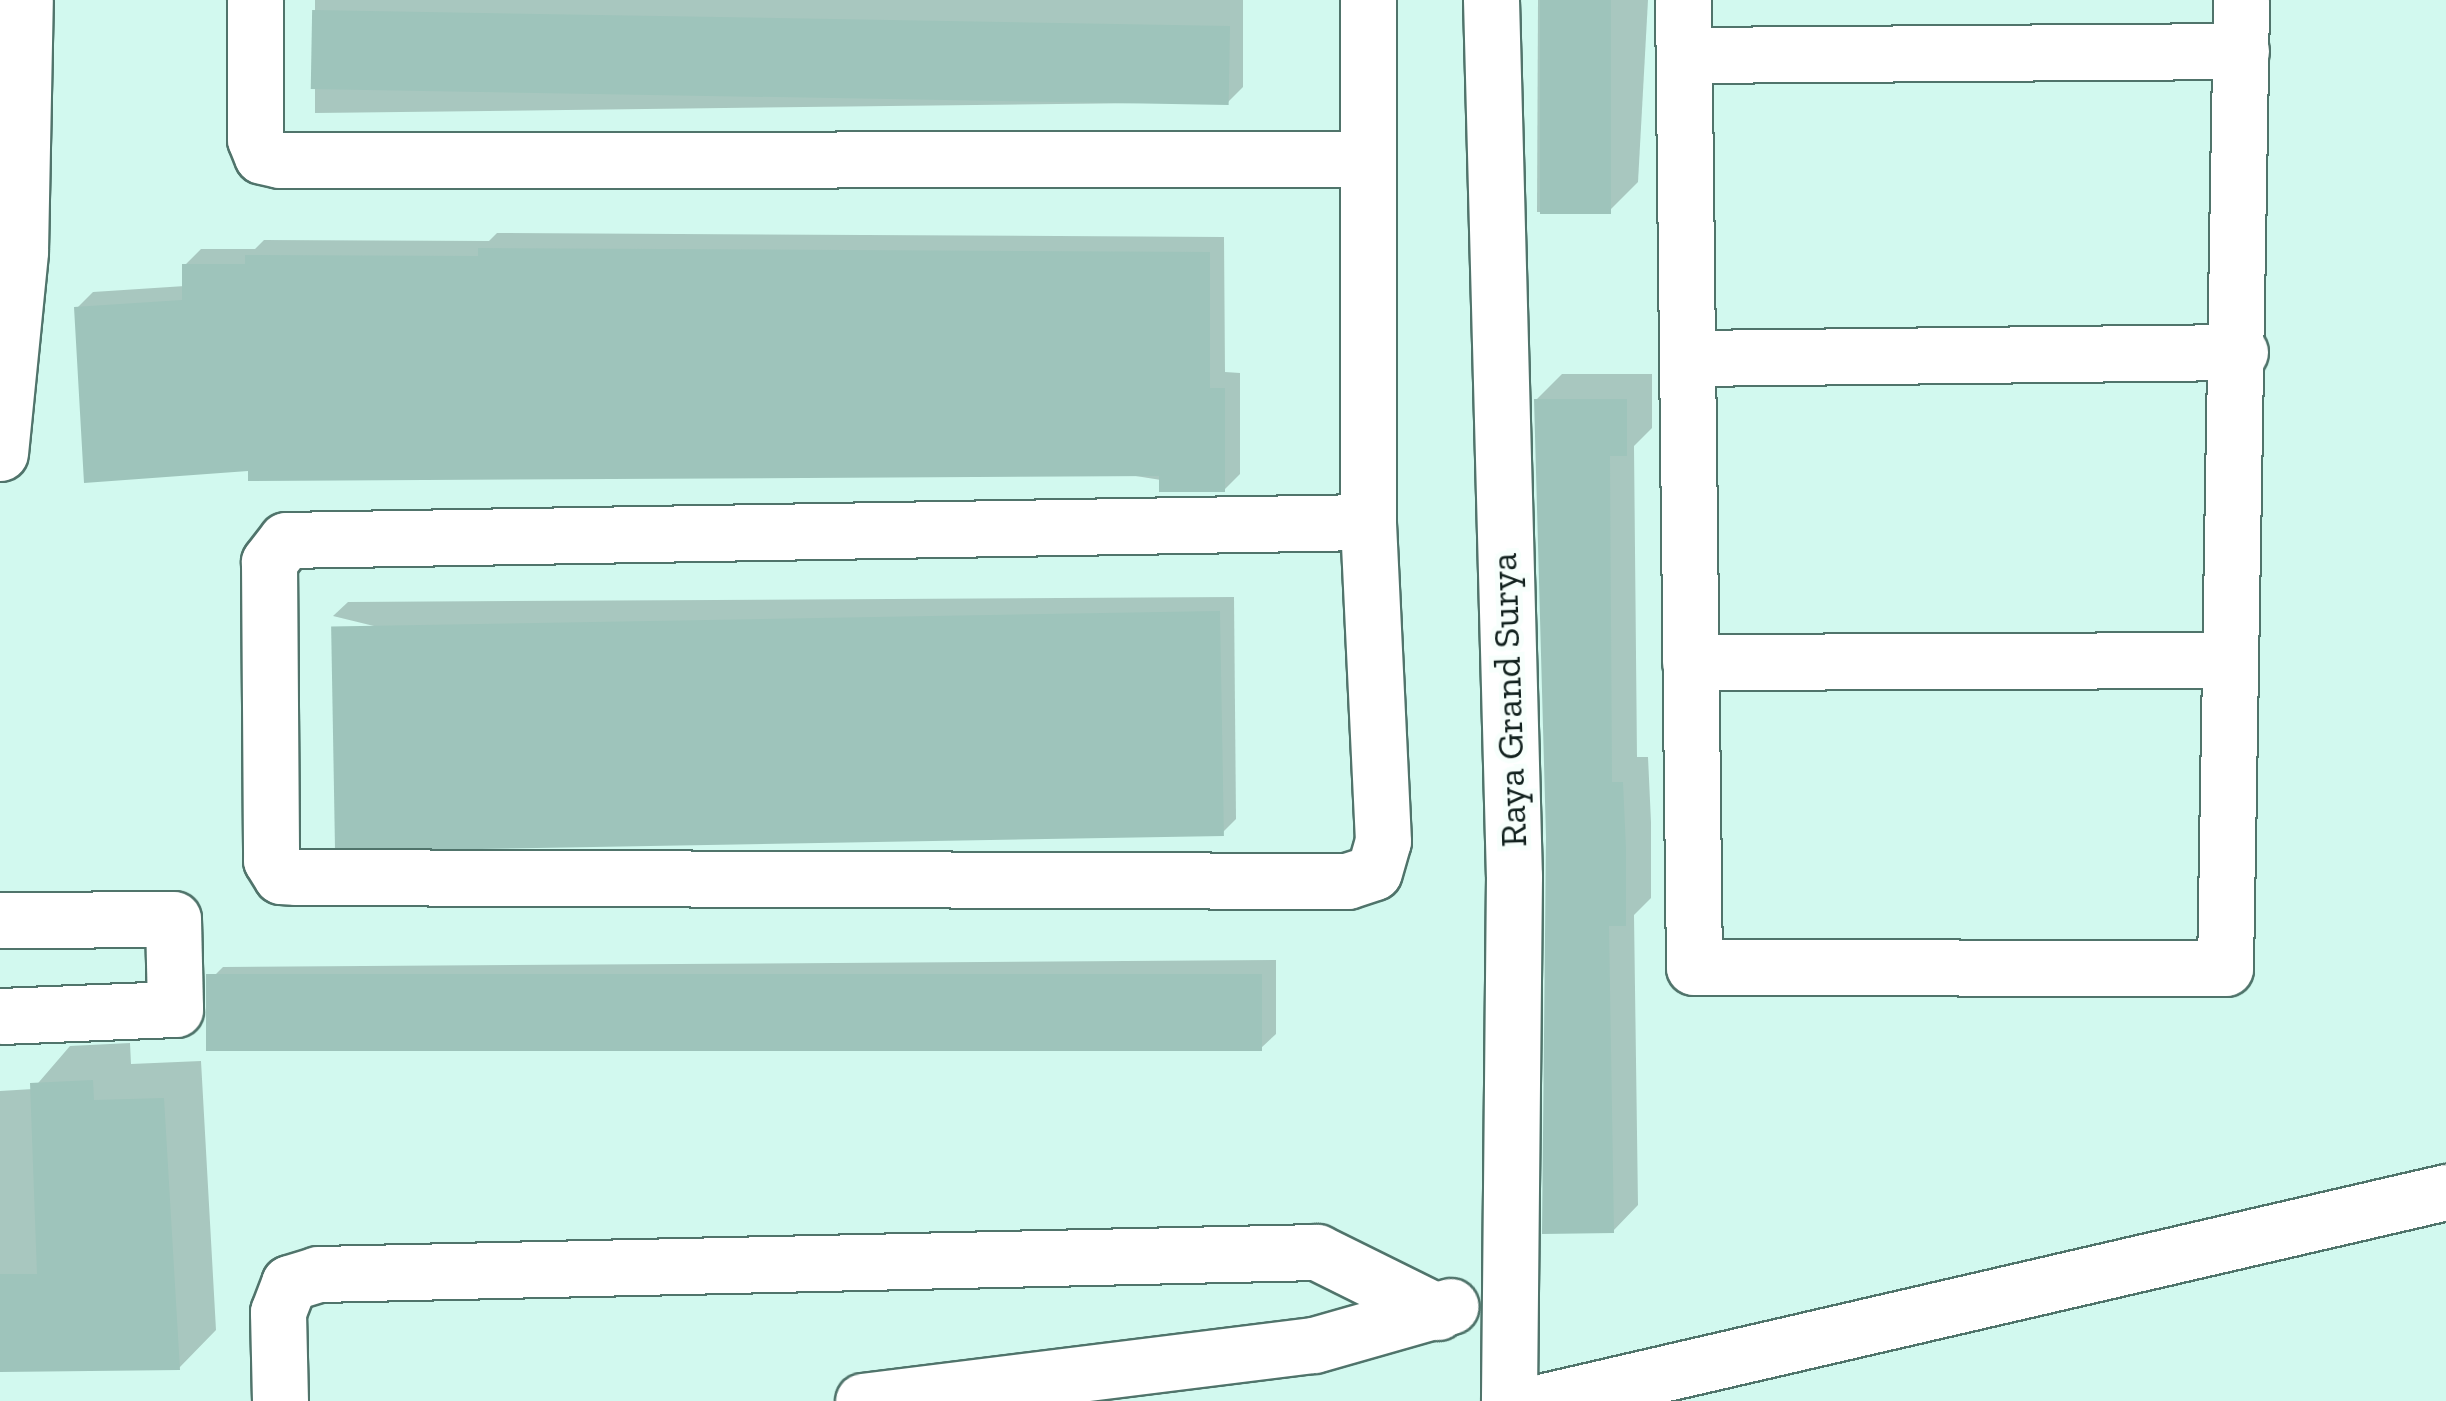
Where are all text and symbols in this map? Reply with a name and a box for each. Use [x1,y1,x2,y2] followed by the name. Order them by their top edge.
[1481,552,1537,848] street label: Raya Grand Surya

